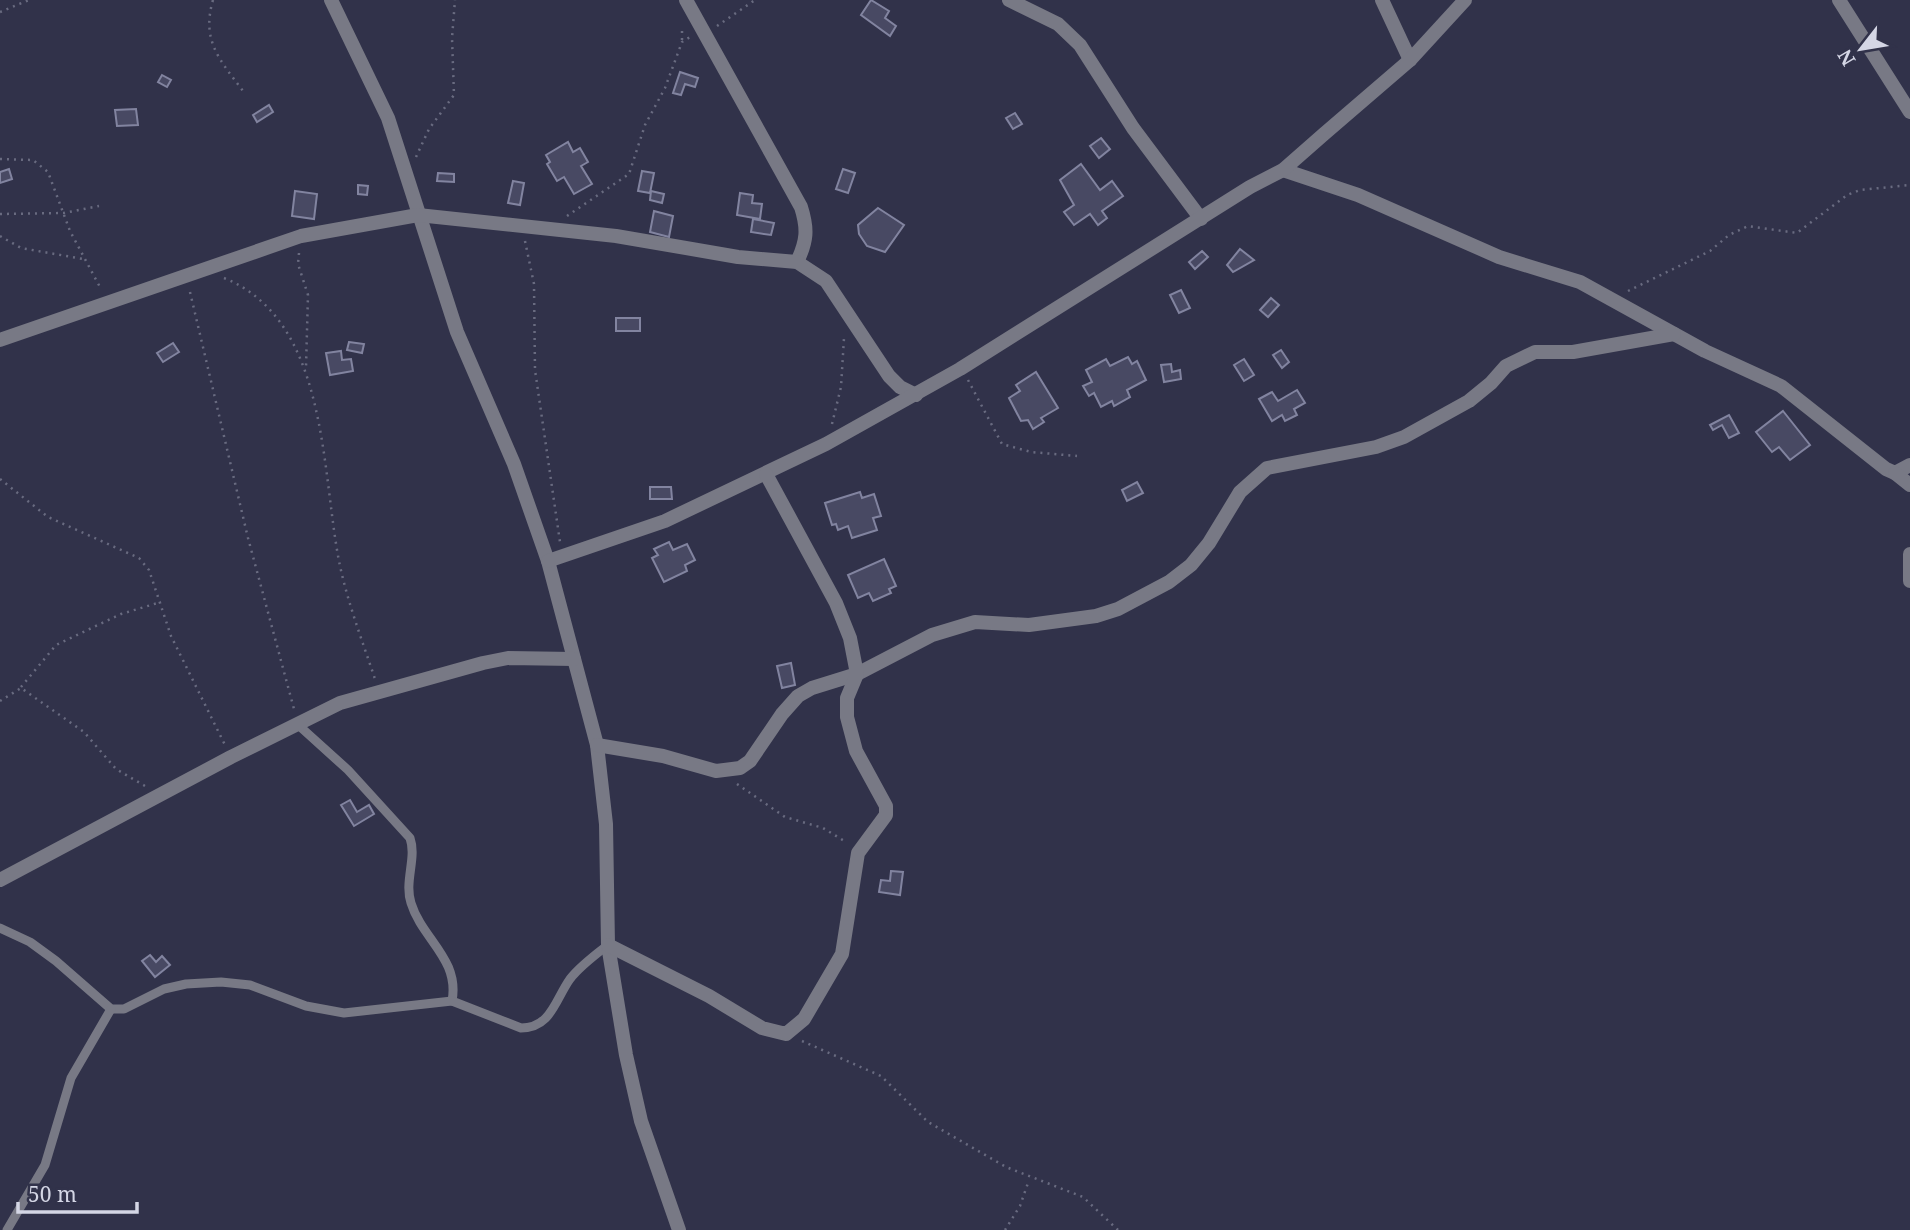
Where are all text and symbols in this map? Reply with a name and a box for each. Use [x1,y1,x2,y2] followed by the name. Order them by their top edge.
[1826,14,1896,84] north arrow
[1831,45,1861,71] text: N
[18,1170,136,1214] scale bar
[28,1180,77,1208] text: 50 m

